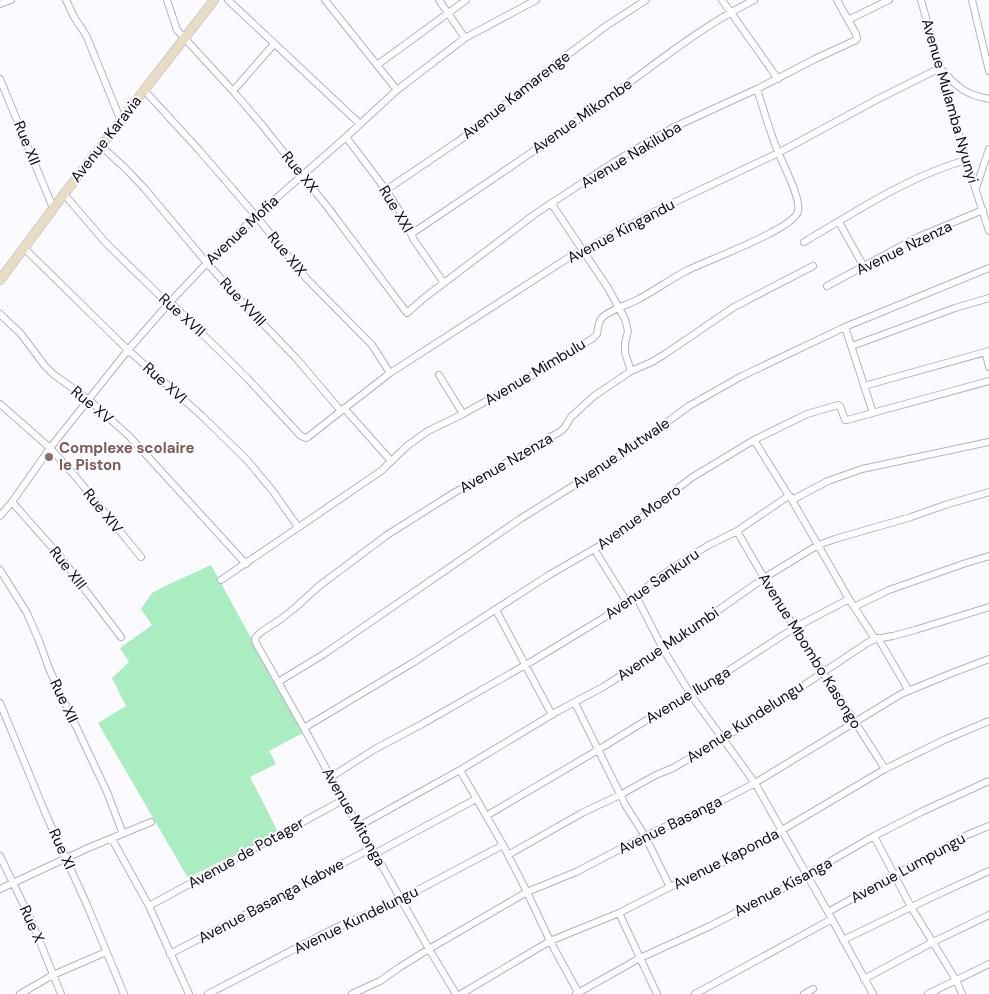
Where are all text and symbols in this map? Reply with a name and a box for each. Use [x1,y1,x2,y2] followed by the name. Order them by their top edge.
[917,16,983,186] street label: Avenue Mulamba Nyunyi
[458,46,574,144] street label: Avenue Kamarenge
[528,74,636,158] street label: Avenue Mikombe
[66,92,146,186] street label: Avenue Karavia
[577,117,685,193] street label: Avenue Nakiluba
[9,118,45,168] street label: Rue XII
[277,147,323,197] street label: Rue XX
[374,182,418,236] street label: Rue XXI
[201,191,283,269] street label: Avenue Mofia
[564,194,678,268] street label: Avenue Kingandu
[853,216,955,280] street label: Avenue Nzenza
[263,228,311,280] street label: Rue XIX
[215,273,271,331] street label: Rue XVIII
[154,289,210,341] street label: Rue XVII
[481,334,589,410] street label: Avenue Mimbulu
[139,358,191,408] street label: Rue XVI
[67,382,117,428] street label: Rue XV
[568,413,674,493] street label: Avenue Mutwale
[456,428,556,498] street label: Avenue Nzenza
[59,438,195,475] place label: Complexe scolaire le Piston
[43,451,55,463] marker: Complexe scolaire le Piston
[593,480,685,554] street label: Avenue Moero
[79,484,127,538] street label: Rue XIV
[45,542,91,594] street label: Rue XIII
[601,544,703,624] street label: Avenue Sankuru
[754,569,866,733] street label: Avenue Mbombo Kasongo
[613,603,723,685] street label: Avenue Mukumbi
[642,662,734,728] street label: Avenue Ilunga
[45,676,83,726] street label: Rue XII
[682,677,808,767] street label: Avenue Kundelungu
[318,764,390,870] street label: Avenue Mitonga
[615,791,725,859] street label: Avenue Basanga
[184,813,308,893] street label: Avenue de Potager
[670,824,782,894] street label: Avenue Kaponda
[44,825,80,873] street label: Rue XI
[847,828,969,908] street label: Avenue Lumpungu
[731,853,835,921] street label: Avenue Kisanga
[195,854,347,948] street label: Avenue Basanga Kabwe
[290,881,422,959] street label: Avenue Kundelungu
[15,902,49,946] street label: Rue X

